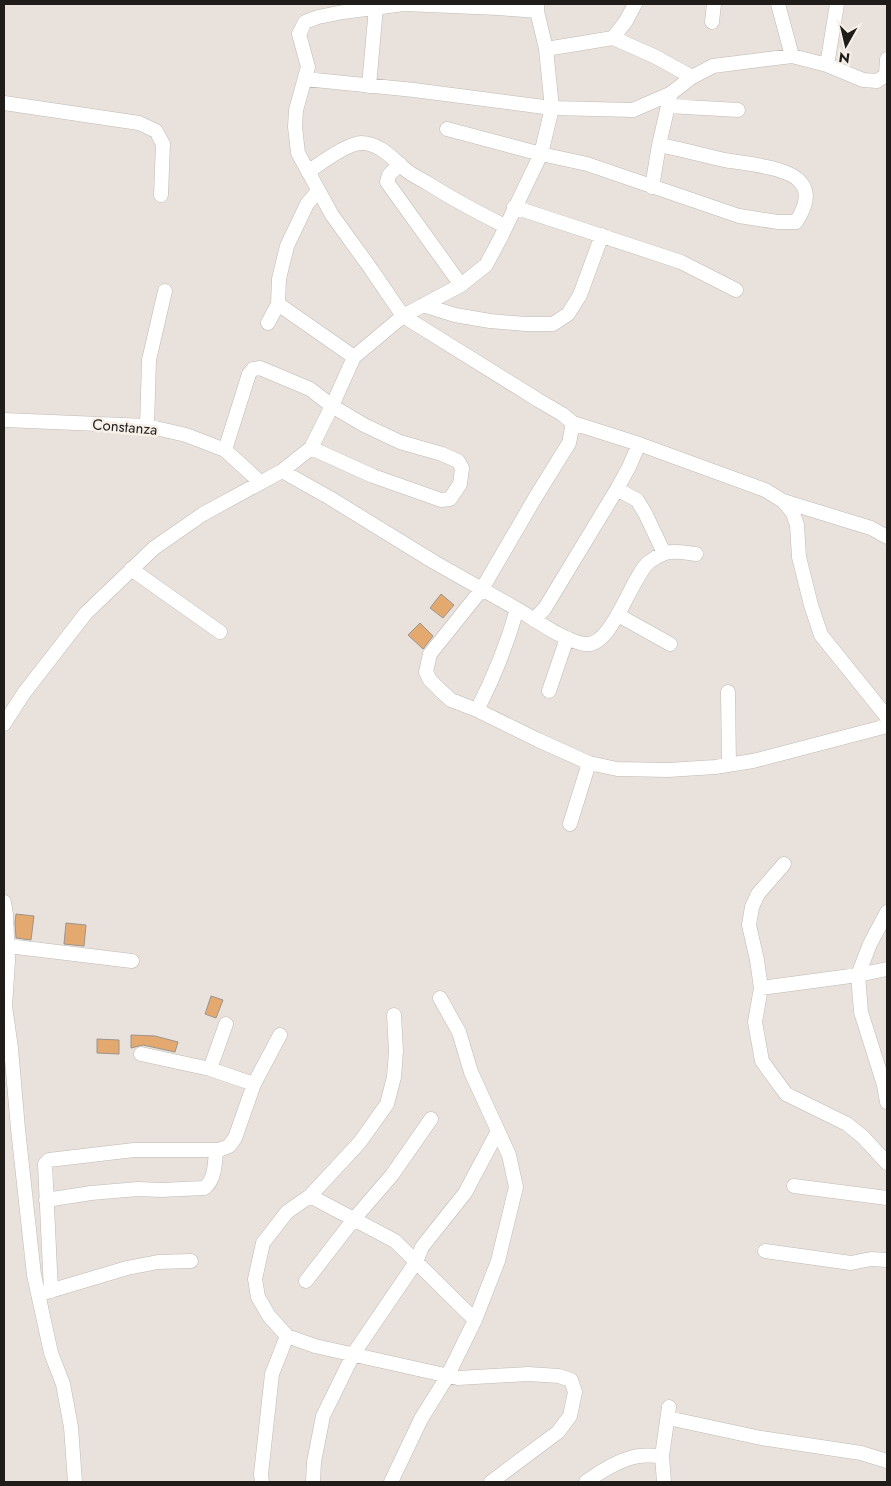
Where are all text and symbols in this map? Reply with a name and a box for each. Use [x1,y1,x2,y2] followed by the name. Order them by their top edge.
[821,20,871,70] north arrow
[837,47,851,69] text: N
[92,413,158,441] street label: Constanza

